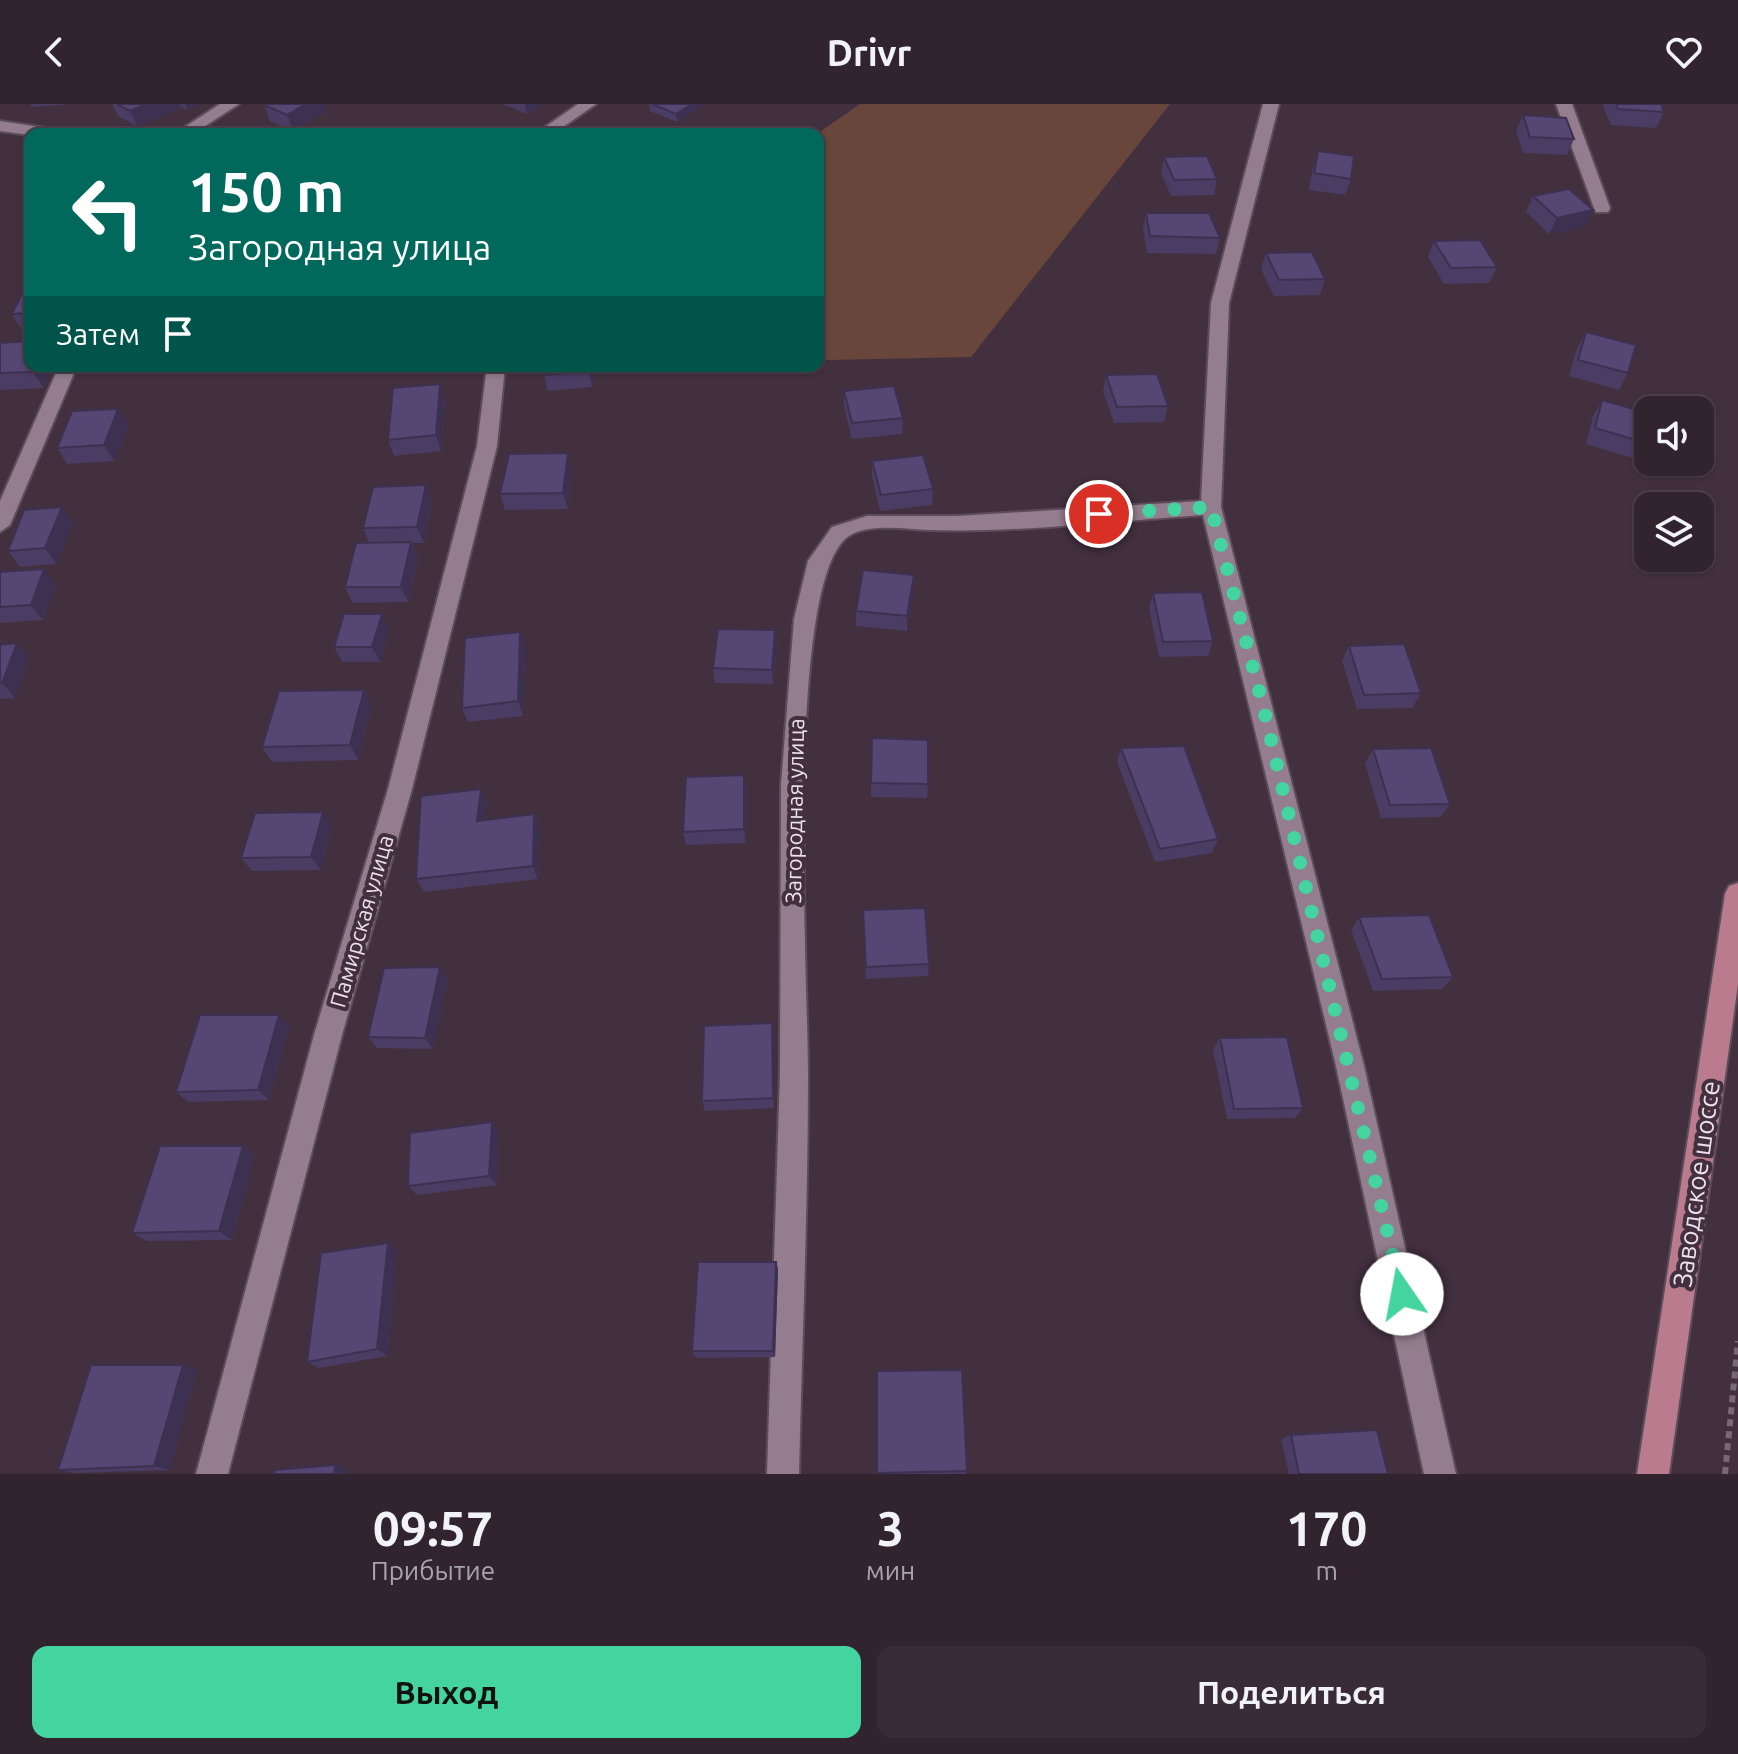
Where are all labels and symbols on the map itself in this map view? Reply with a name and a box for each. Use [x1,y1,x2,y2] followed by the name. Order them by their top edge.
[1065,480,1133,548] pin
[780,718,808,904] street label: Загородная улица
[324,832,398,1010] street label: Памирская улица
[1667,1079,1725,1289] street label: Заводское шоссе
[1360,1252,1444,1336] position arrow

